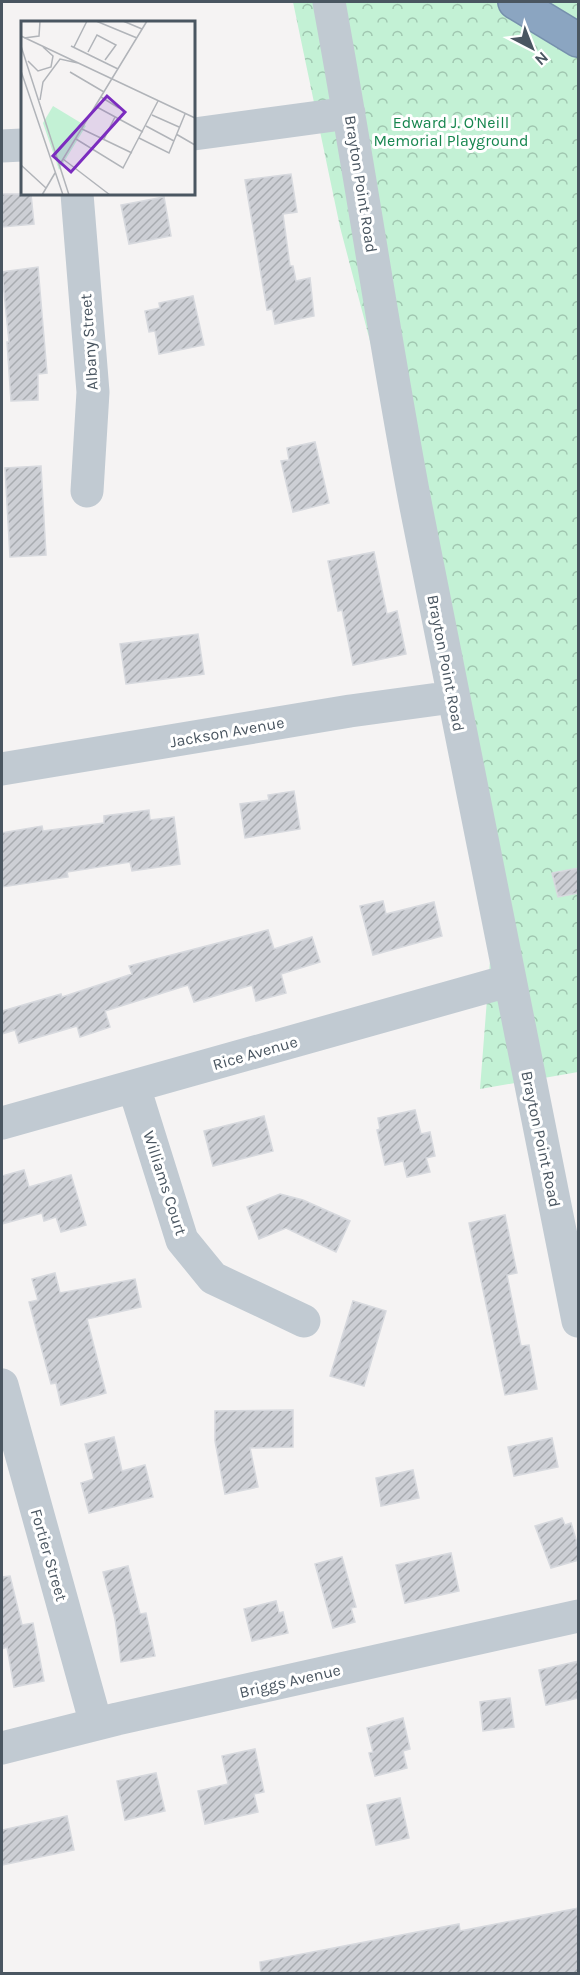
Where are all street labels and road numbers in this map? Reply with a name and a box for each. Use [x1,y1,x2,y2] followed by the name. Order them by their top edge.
[341,114,381,254] street label: Brayton Point Road
[76,293,102,391] street label: Albany Street
[423,593,469,733] street label: Brayton Point Road
[168,713,286,751] street label: Jackson Avenue
[210,1032,300,1074] street label: Rice Avenue
[517,1069,565,1209] street label: Brayton Point Road
[139,1128,191,1238] street label: Williams Court
[27,1507,71,1603] street label: Fortier Street
[237,1660,343,1702] street label: Briggs Avenue

